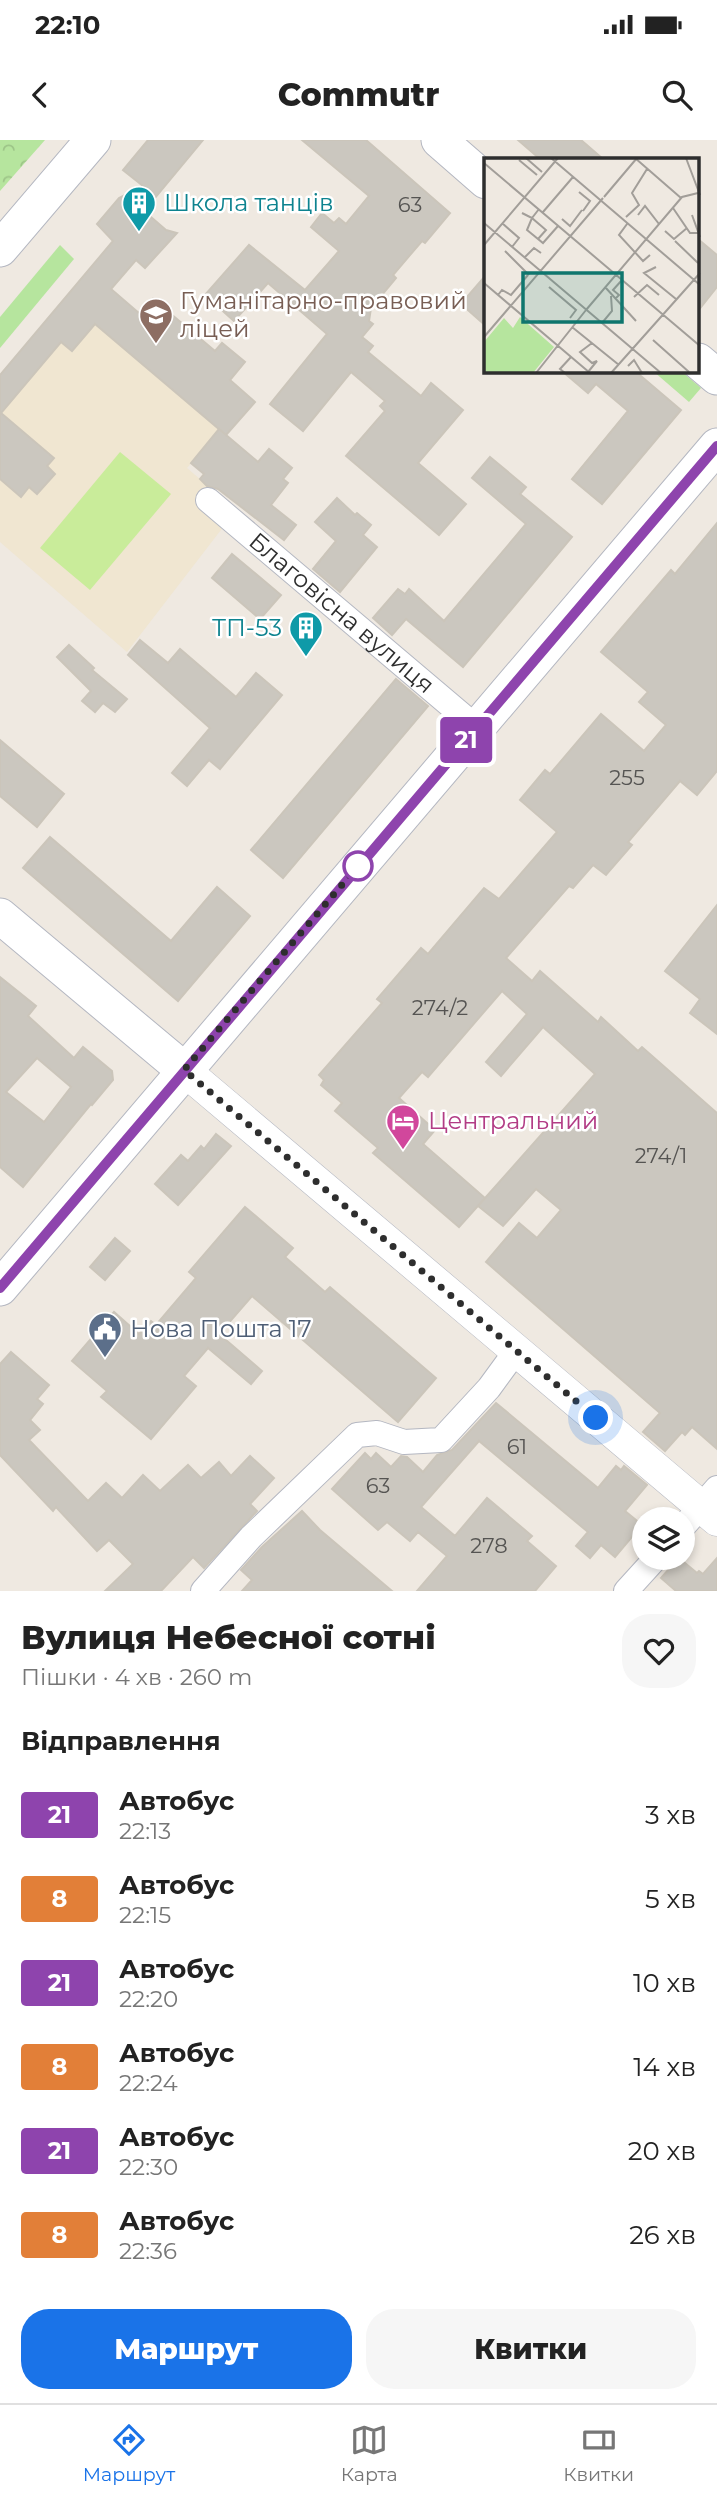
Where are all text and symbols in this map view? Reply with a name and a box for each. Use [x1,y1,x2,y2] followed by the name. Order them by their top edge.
[35,9,100,41] text: 22:10
[278,75,439,114] text: Commutr
[21,76,59,114] icon: back
[658,76,696,114] icon: search
[484,158,700,373] inset map
[120,184,158,233] building icon: Школа танців
[164,188,334,217] place label: Школа танців
[398,192,422,217] house number: 63
[180,286,467,343] place label: Гуманітарно-правовий ліцей
[137,296,175,345] school or university icon: Гуманітарно-правовий ліцей
[243,526,440,699] street label: Благовісна вулиця
[287,609,325,658] building icon: ТП-53
[212,613,282,642] place label: ТП-53
[434,717,498,763] line badge: 21
[454,725,478,754] text: 21
[609,765,645,790] house number: 255
[343,851,373,881] unlabelled marker
[412,995,468,1020] house number: 274/2
[384,1102,422,1151] hotel icon: Центральний
[428,1106,598,1135] place label: Центральний
[635,1143,687,1168] house number: 274/1
[86,1310,124,1359] public building icon: Нова Пошта 17
[130,1314,312,1343] place label: Нова Пошта 17
[578,1400,613,1435] your location
[507,1434,527,1459] house number: 61
[366,1473,390,1498] house number: 63
[632,1507,695,1570] map controls
[632,1507,695,1570] button: layers
[470,1533,508,1558] house number: 278
[622,1614,696,1688] button: heart
[21,1617,436,1657] text: Вулиця Небесної сотні
[21,1663,252,1691] text: Пішки · 4 хв · 260 m
[21,1725,220,1757] text: Відправлення
[119,1785,234,1817] text: Автобус
[645,1799,696,1831] text: 3 хв
[48,1800,71,1829] text: 21
[119,1817,171,1845] text: 22:13
[119,1869,234,1901] text: Автобус
[645,1883,696,1915] text: 5 хв
[52,1884,67,1913] text: 8
[119,1901,171,1929] text: 22:15
[119,1953,234,1985] text: Автобус
[633,1967,696,1999] text: 10 хв
[48,1968,71,1997] text: 21
[119,1985,178,2013] text: 22:20
[119,2037,234,2069] text: Автобус
[633,2051,696,2083] text: 14 хв
[52,2052,67,2081] text: 8
[119,2069,178,2097] text: 22:24
[119,2121,234,2153] text: Автобус
[628,2135,696,2167] text: 20 хв
[48,2136,71,2165] text: 21
[119,2153,178,2181] text: 22:30
[119,2205,234,2237] text: Автобус
[629,2219,696,2251] text: 26 хв
[52,2220,67,2249] text: 8
[119,2237,177,2265] text: 22:36
[21,2309,352,2389] button: Маршрут
[366,2309,696,2389] button: Квитки
[83,2421,175,2486] tab: Маршрут
[341,2421,398,2486] tab: Карта
[563,2421,634,2486] tab: Квитки

